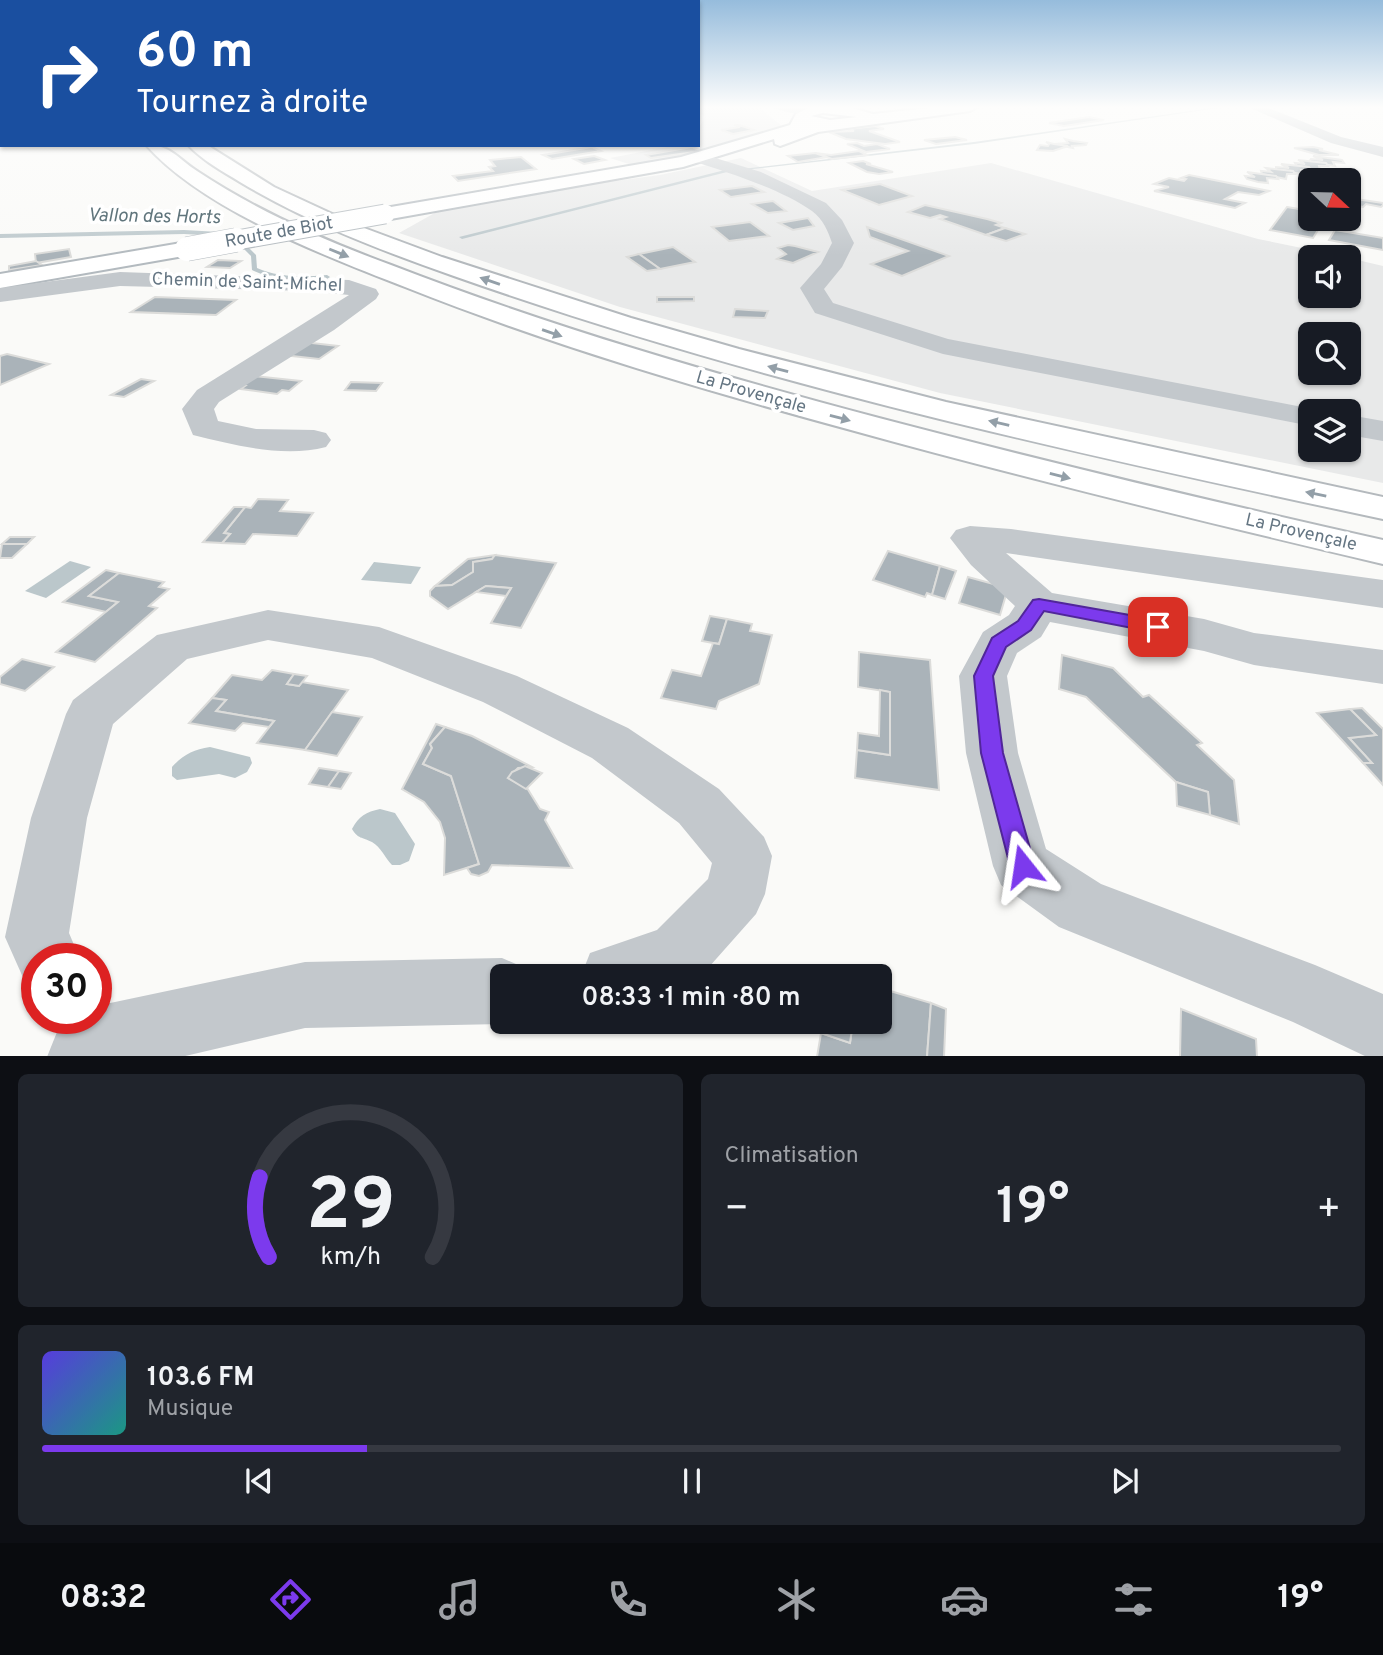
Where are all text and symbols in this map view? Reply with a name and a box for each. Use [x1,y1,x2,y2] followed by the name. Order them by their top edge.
[136,23,254,85] text: 60 m
[21,28,112,119] icon: right
[136,84,368,124] text: Tournez à droite
[1298,168,1362,231] north arrow
[1298,168,1361,462] map controls
[87,204,221,230] water label: Vallon des Horts
[223,212,335,254] street label: Route de Biot
[1298,245,1361,308] button: sound
[328,247,349,258] one-way arrow
[151,268,343,298] street label: Chemin de Saint-Michel
[479,275,500,286] one-way arrow
[1298,322,1361,385] button: search
[541,328,562,339] one-way arrow
[767,363,788,373] one-way arrow
[693,366,809,420] street label: La Provençale
[1298,399,1361,462] button: layers
[830,413,852,424] one-way arrow
[987,418,1009,429] one-way arrow
[1050,471,1072,482] one-way arrow
[1305,489,1327,500] one-way arrow
[1243,509,1359,557] street label: La Provençale
[1128,597,1188,657] pin
[1139,608,1177,646] icon: arrive
[986,829,1060,903] position arrow
[21,943,112,1034] speed limit sign: 30
[581,982,801,1015] text: 08:33 · 1 min · 80 m
[725,1142,859,1171] text: Climatisation
[306,1163,395,1255] text: 29
[996,1176,1070,1242] text: 19°
[725,1186,749,1235] text: −
[1316,1186,1341,1235] text: +
[320,1241,381,1273] text: km/h
[147,1362,254,1395] text: 103.6 FM
[147,1395,233,1424] text: Musique
[240,1462,278,1500] icon: previous
[673,1462,711,1500] icon: pause
[1106,1462,1144,1500] icon: next
[266,1575,315,1624] icon: directions
[435,1575,484,1624] icon: music
[603,1575,652,1624] icon: phone
[772,1575,821,1624] icon: climate
[940,1575,989,1624] icon: car
[1109,1575,1158,1624] icon: filters
[60,1579,147,1619] text: 08:32
[1277,1579,1323,1619] text: 19°

